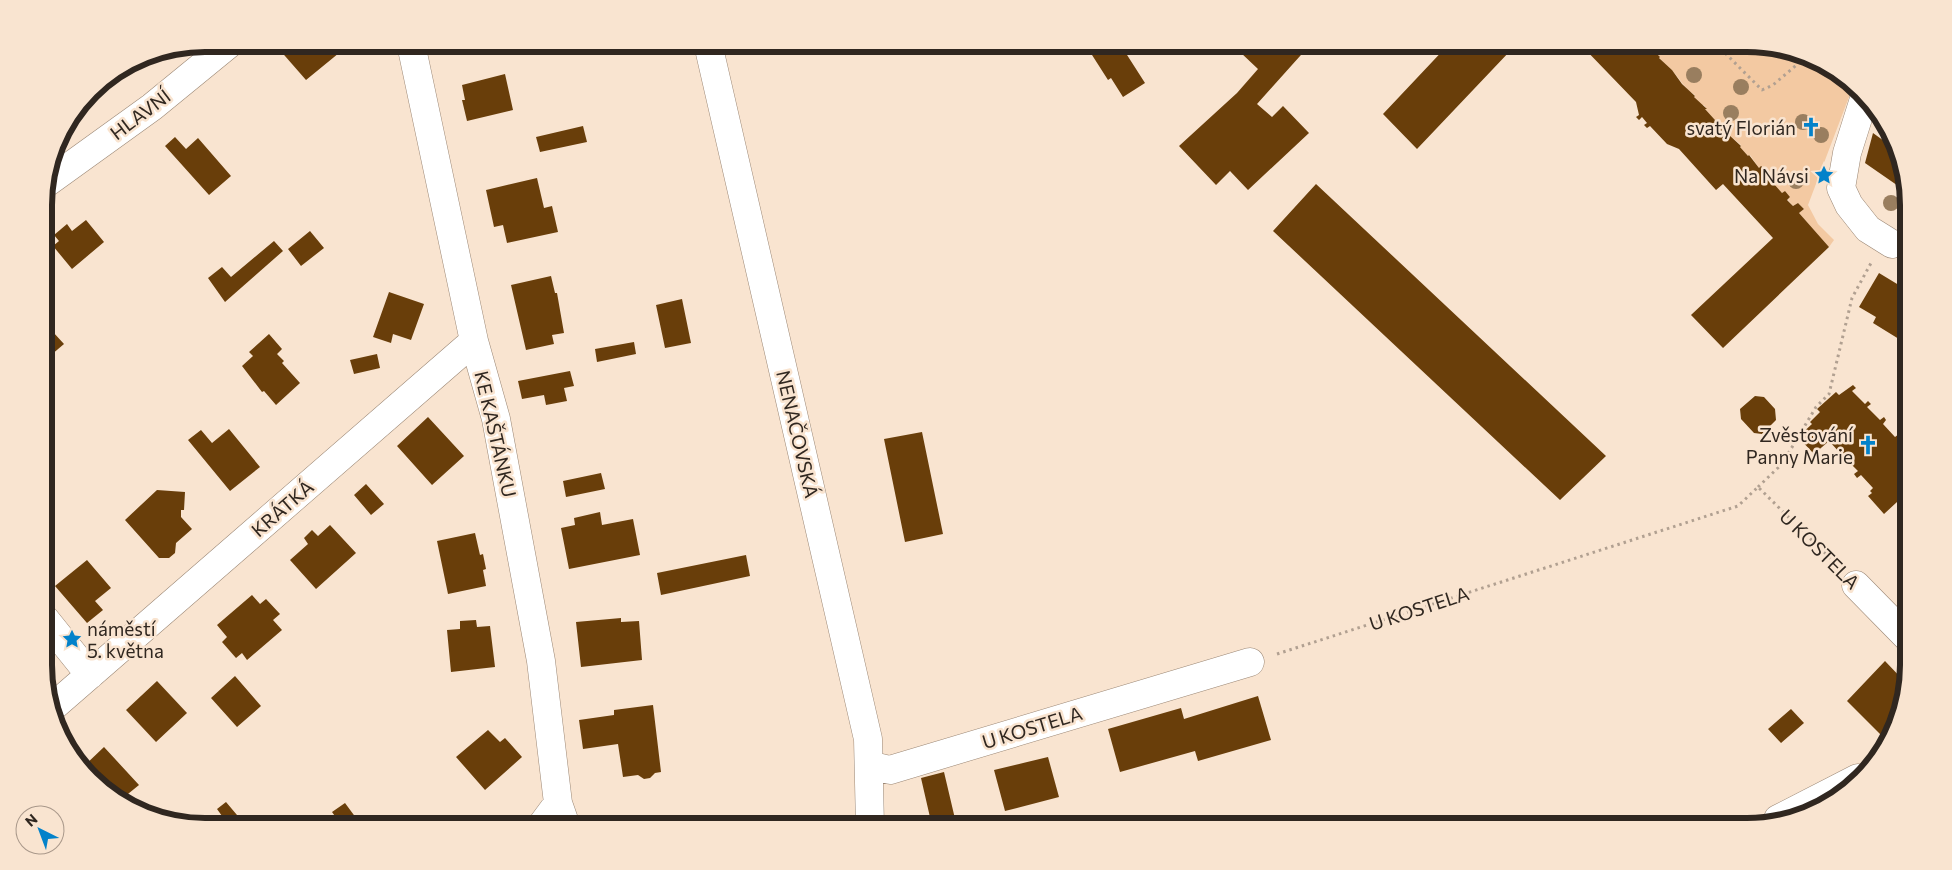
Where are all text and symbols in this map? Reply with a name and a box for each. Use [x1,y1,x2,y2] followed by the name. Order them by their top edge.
[105,83,175,144] street label: HLAVNÍ
[1687,116,1796,139] place label: svatý Florián
[1800,116,1822,138] church icon: svatý Florián
[1734,164,1809,187] place label: Na Návsi
[1813,164,1835,186] place icon: Na Návsi
[470,368,523,499] street label: KE KAŠTÁNKU
[772,368,825,500] street label: NENAČOVSKÁ
[1746,423,1854,468] place label: Zvěstování Panny Marie
[1857,434,1879,456] church icon: Zvěstování Panny Marie
[246,475,318,541] street label: KRÁTKÁ
[1775,504,1865,594] street label: U KOSTELA
[1366,581,1472,635] street label: U KOSTELA
[87,617,164,662] place label: náměstí 5. května
[61,628,83,650] place icon: náměstí 5. května
[979,701,1085,753] street label: U KOSTELA
[15,805,65,855] north arrow
[21,810,41,830] text: N

